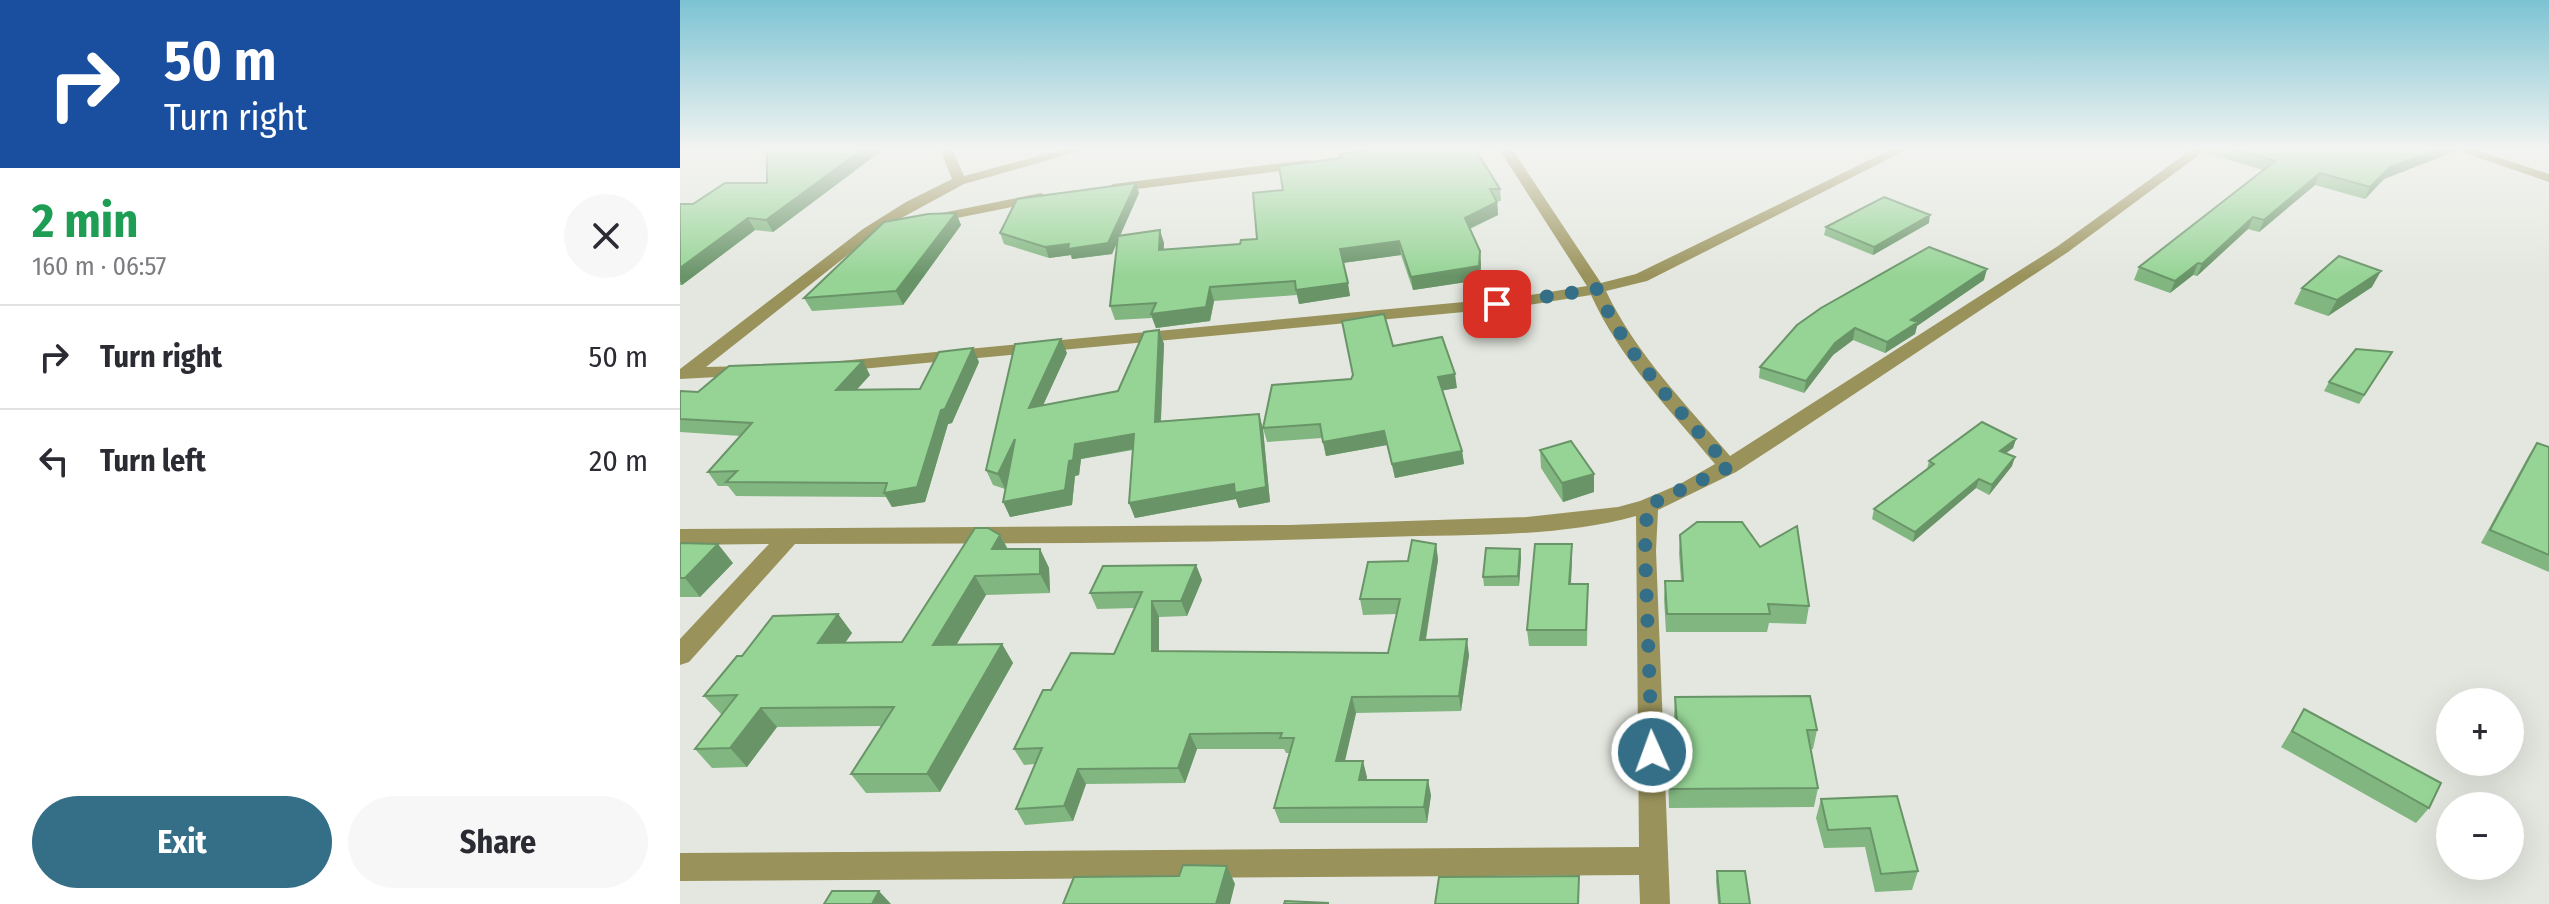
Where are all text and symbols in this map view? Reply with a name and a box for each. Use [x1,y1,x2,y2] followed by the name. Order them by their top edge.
[164,28,276,95] text: 50 m
[32,32,136,136] icon: right
[164,96,307,140] text: Turn right
[32,192,138,250] text: 2 min
[564,194,648,278] button: close
[32,251,166,282] text: 160 m · 06:57
[1463,270,1531,338] pin
[1475,282,1519,326] icon: arrive
[32,335,76,379] icon: right
[100,339,222,375] text: Turn right
[588,339,648,375] text: 50 m
[32,439,76,483] icon: left
[100,443,206,479] text: Turn left
[589,443,648,479] text: 20 m
[2436,688,2524,880] map controls
[2436,688,2524,776] button: +
[1610,710,1694,794] position arrow
[2436,792,2524,880] button: −
[32,796,332,888] button: Exit
[348,796,648,888] button: Share

